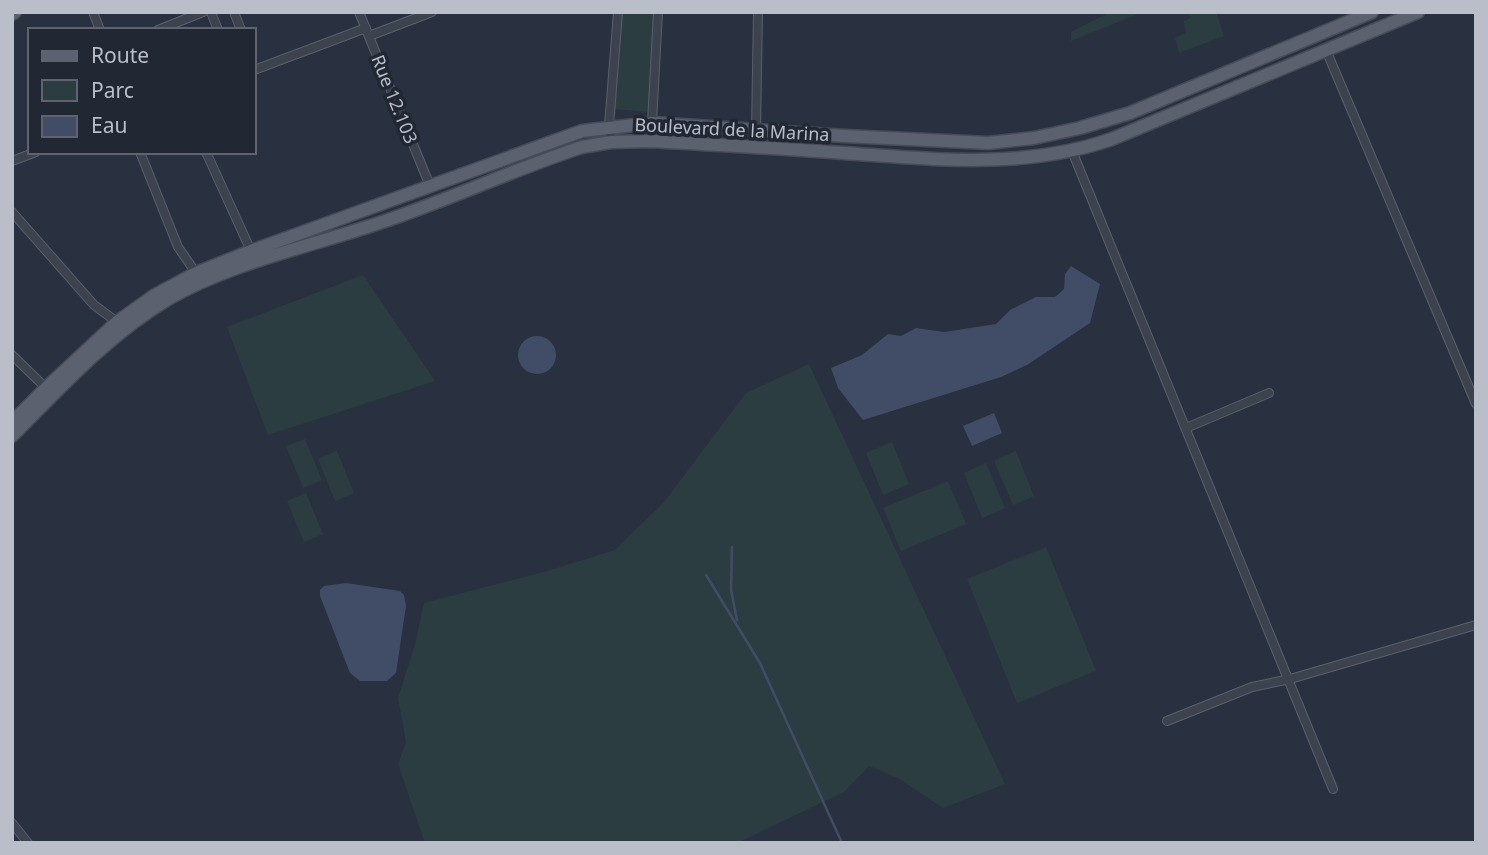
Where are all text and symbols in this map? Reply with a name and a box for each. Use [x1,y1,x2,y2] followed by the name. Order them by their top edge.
[28,28,256,154] legend
[91,41,149,69] text: Route
[366,51,424,147] street label: Rue 12.103
[91,76,134,104] text: Parc
[91,111,127,139] text: Eau
[634,112,830,146] street label: Boulevard de la Marina

